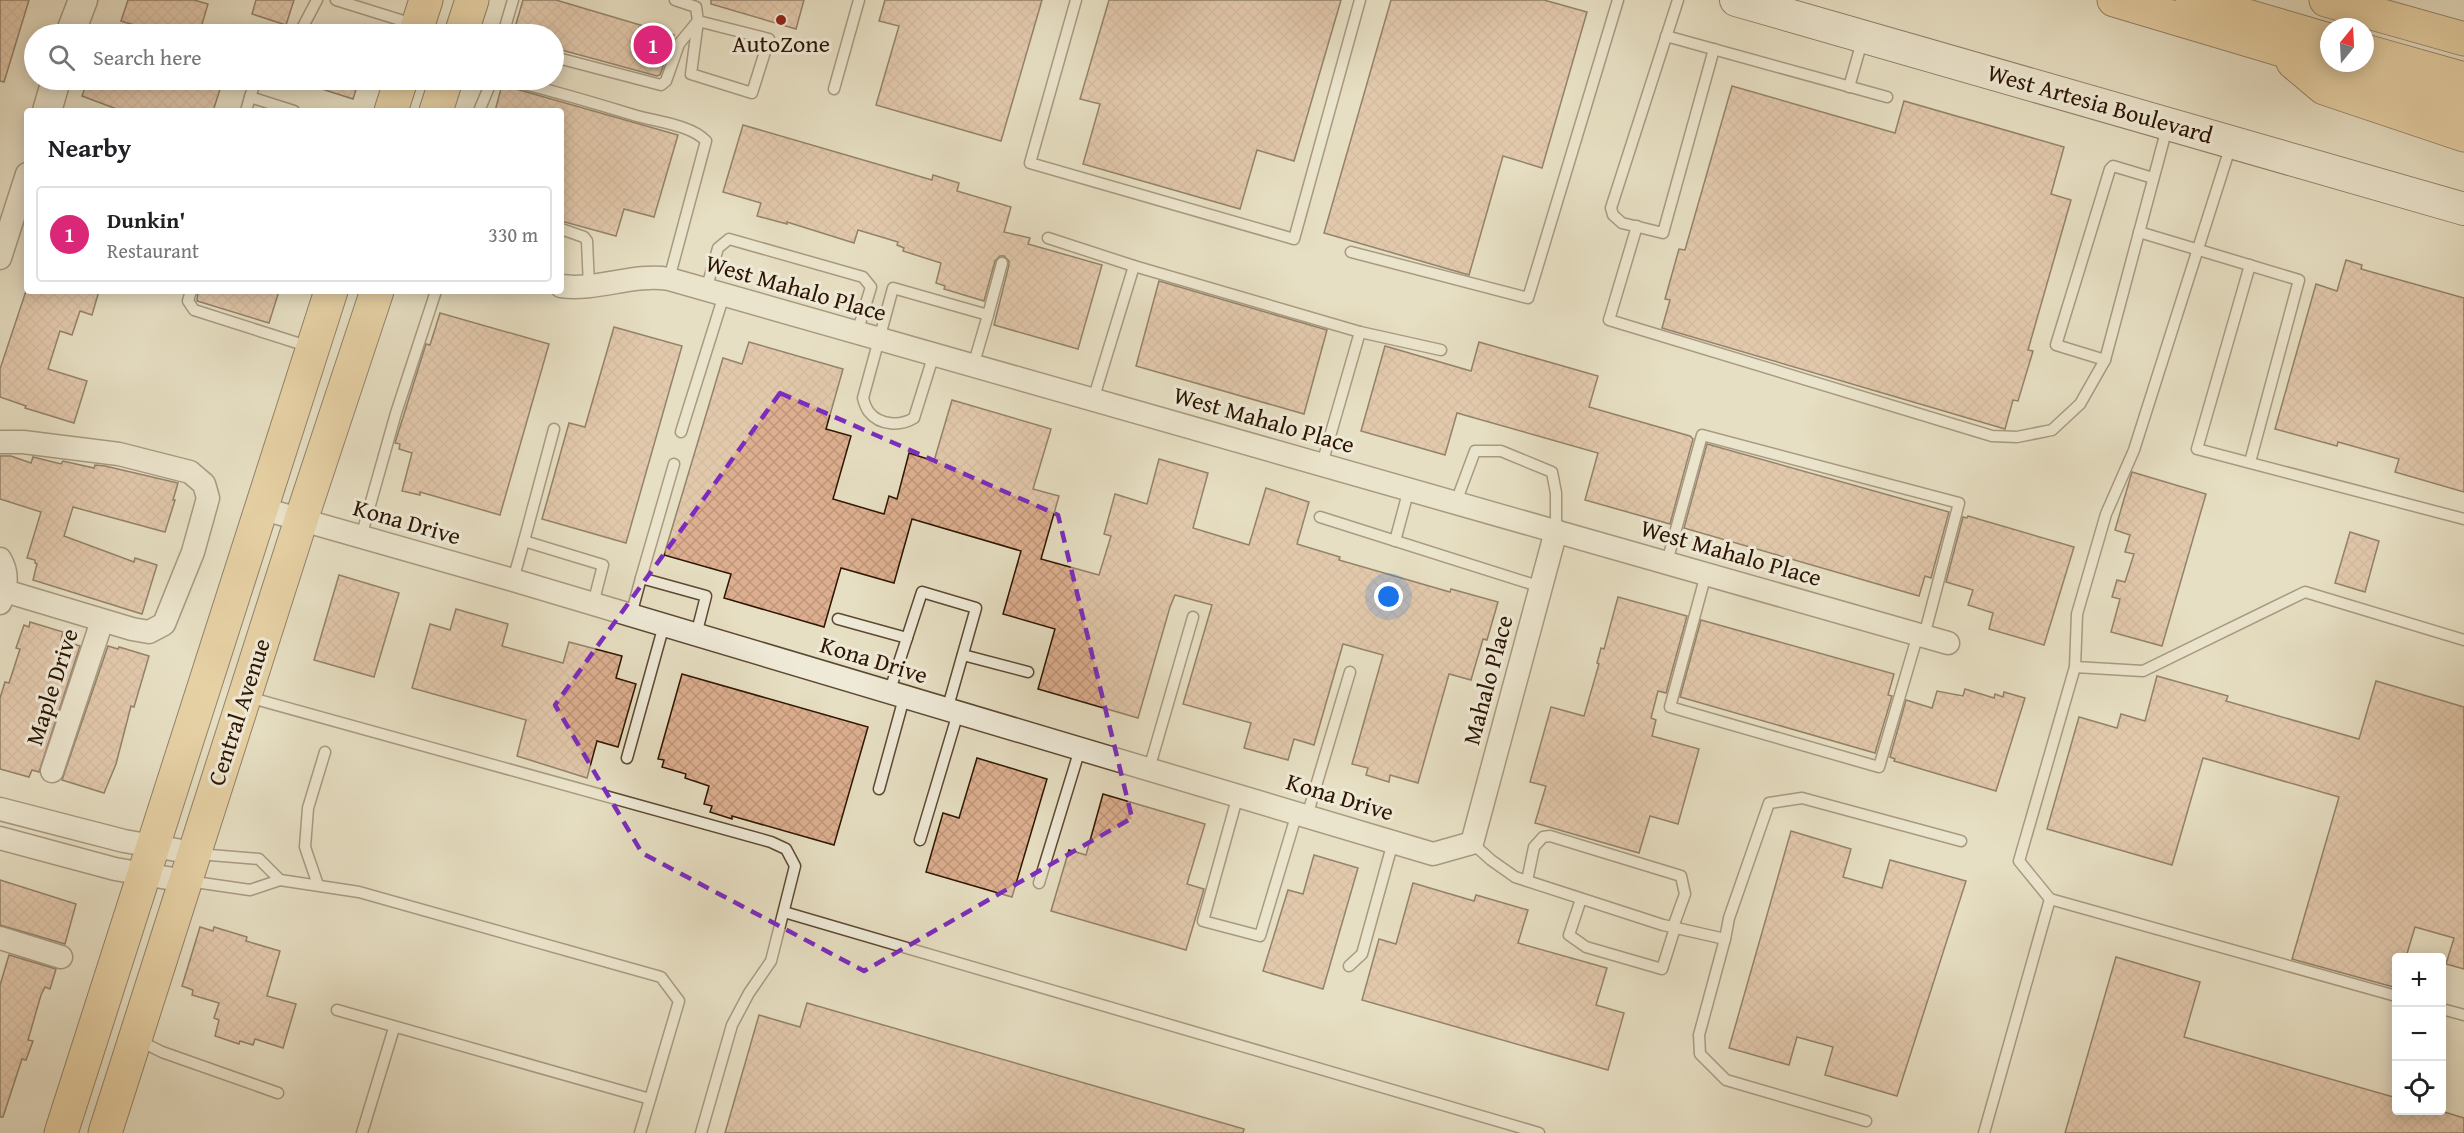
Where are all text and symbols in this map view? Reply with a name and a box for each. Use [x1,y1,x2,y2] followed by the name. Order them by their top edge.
[774,13,788,27] marker: AutoZone
[2320,18,2374,72] north arrow
[634,22,672,68] pin: 1
[24,24,564,90] search box
[732,26,830,61] place label: AutoZone
[45,41,78,74] icon: search
[93,41,202,73] text: Search here
[1983,55,2217,153] street label: West Artesia Boulevard
[48,128,131,167] text: Nearby
[107,204,185,236] text: Dunkin'
[64,220,75,249] text: 1
[488,220,538,249] text: 330 m
[107,236,199,265] text: Restaurant
[701,245,891,330] street label: West Mahalo Place
[1169,377,1359,462] street label: West Mahalo Place
[349,489,465,554] street label: Kona Drive
[1636,510,1826,595] street label: West Mahalo Place
[1374,582,1403,611] your location
[1453,611,1522,749] street label: Mahalo Place
[16,624,87,750] street label: Maple Drive
[816,627,932,692] street label: Kona Drive
[198,634,279,790] street label: Central Avenue
[1282,764,1398,829] street label: Kona Drive
[2392,953,2446,1115] map controls
[2392,953,2446,1007] button: +
[2392,1007,2446,1061] button: −
[2392,1061,2446,1115] button: locate

